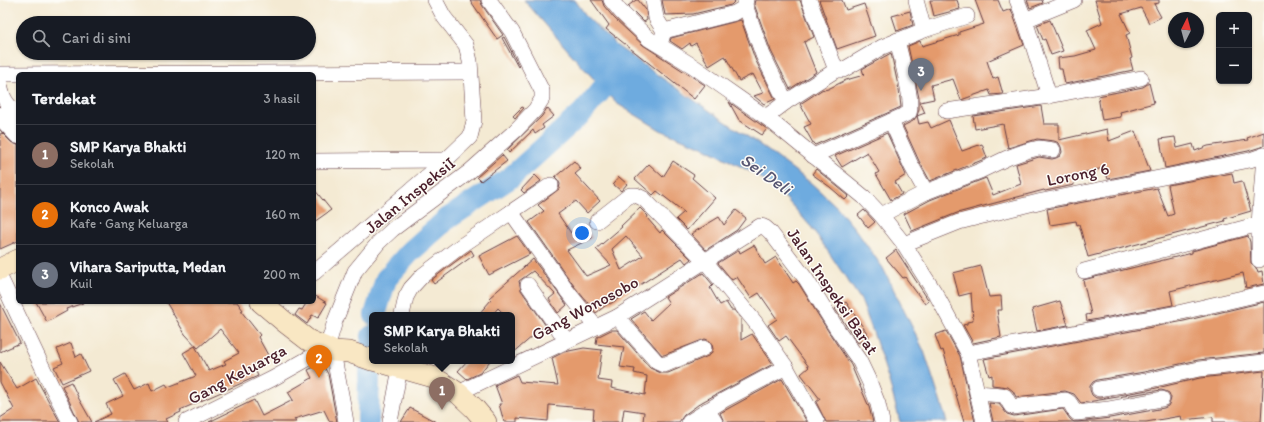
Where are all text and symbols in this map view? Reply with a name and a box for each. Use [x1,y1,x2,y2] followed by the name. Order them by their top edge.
[1168,12,1204,48] north arrow
[1216,12,1252,84] map controls
[1216,12,1252,48] button: +
[16,16,316,60] search box
[30,27,52,49] icon: search
[62,29,131,47] text: Cari di sini
[1216,48,1252,84] button: −
[908,58,934,91] pin: 3
[32,88,96,108] text: Terdekat
[263,91,300,106] text: 3 hasil
[70,138,186,156] text: SMP Karya Bhakti
[42,147,48,162] text: 1
[265,147,300,162] text: 120 m
[736,149,798,201] water label: Sei Deli
[361,153,459,237] street label: Jalan InspeksiI
[70,156,114,171] text: Sekolah
[1045,158,1111,190] street label: Lorong 6
[70,198,149,216] text: Konco Awak
[42,207,48,222] text: 2
[265,207,300,222] text: 160 m
[70,216,188,231] text: Kafe · Gang Keluarga
[572,223,592,243] your location
[783,224,883,358] street label: Jalan Inspeksi Barat
[70,258,226,276] text: Vihara Sariputta, Medan
[41,267,49,282] text: 3
[263,267,300,282] text: 200 m
[528,272,642,344] street label: Gang Wonosobo
[70,276,92,291] text: Kuil
[369,312,515,364] popup
[384,322,500,340] text: SMP Karya Bhakti
[185,340,289,408] street label: Gang Keluarga
[384,340,428,355] text: Sekolah
[306,345,332,378] pin: 2
[429,377,455,410] pin: 1

